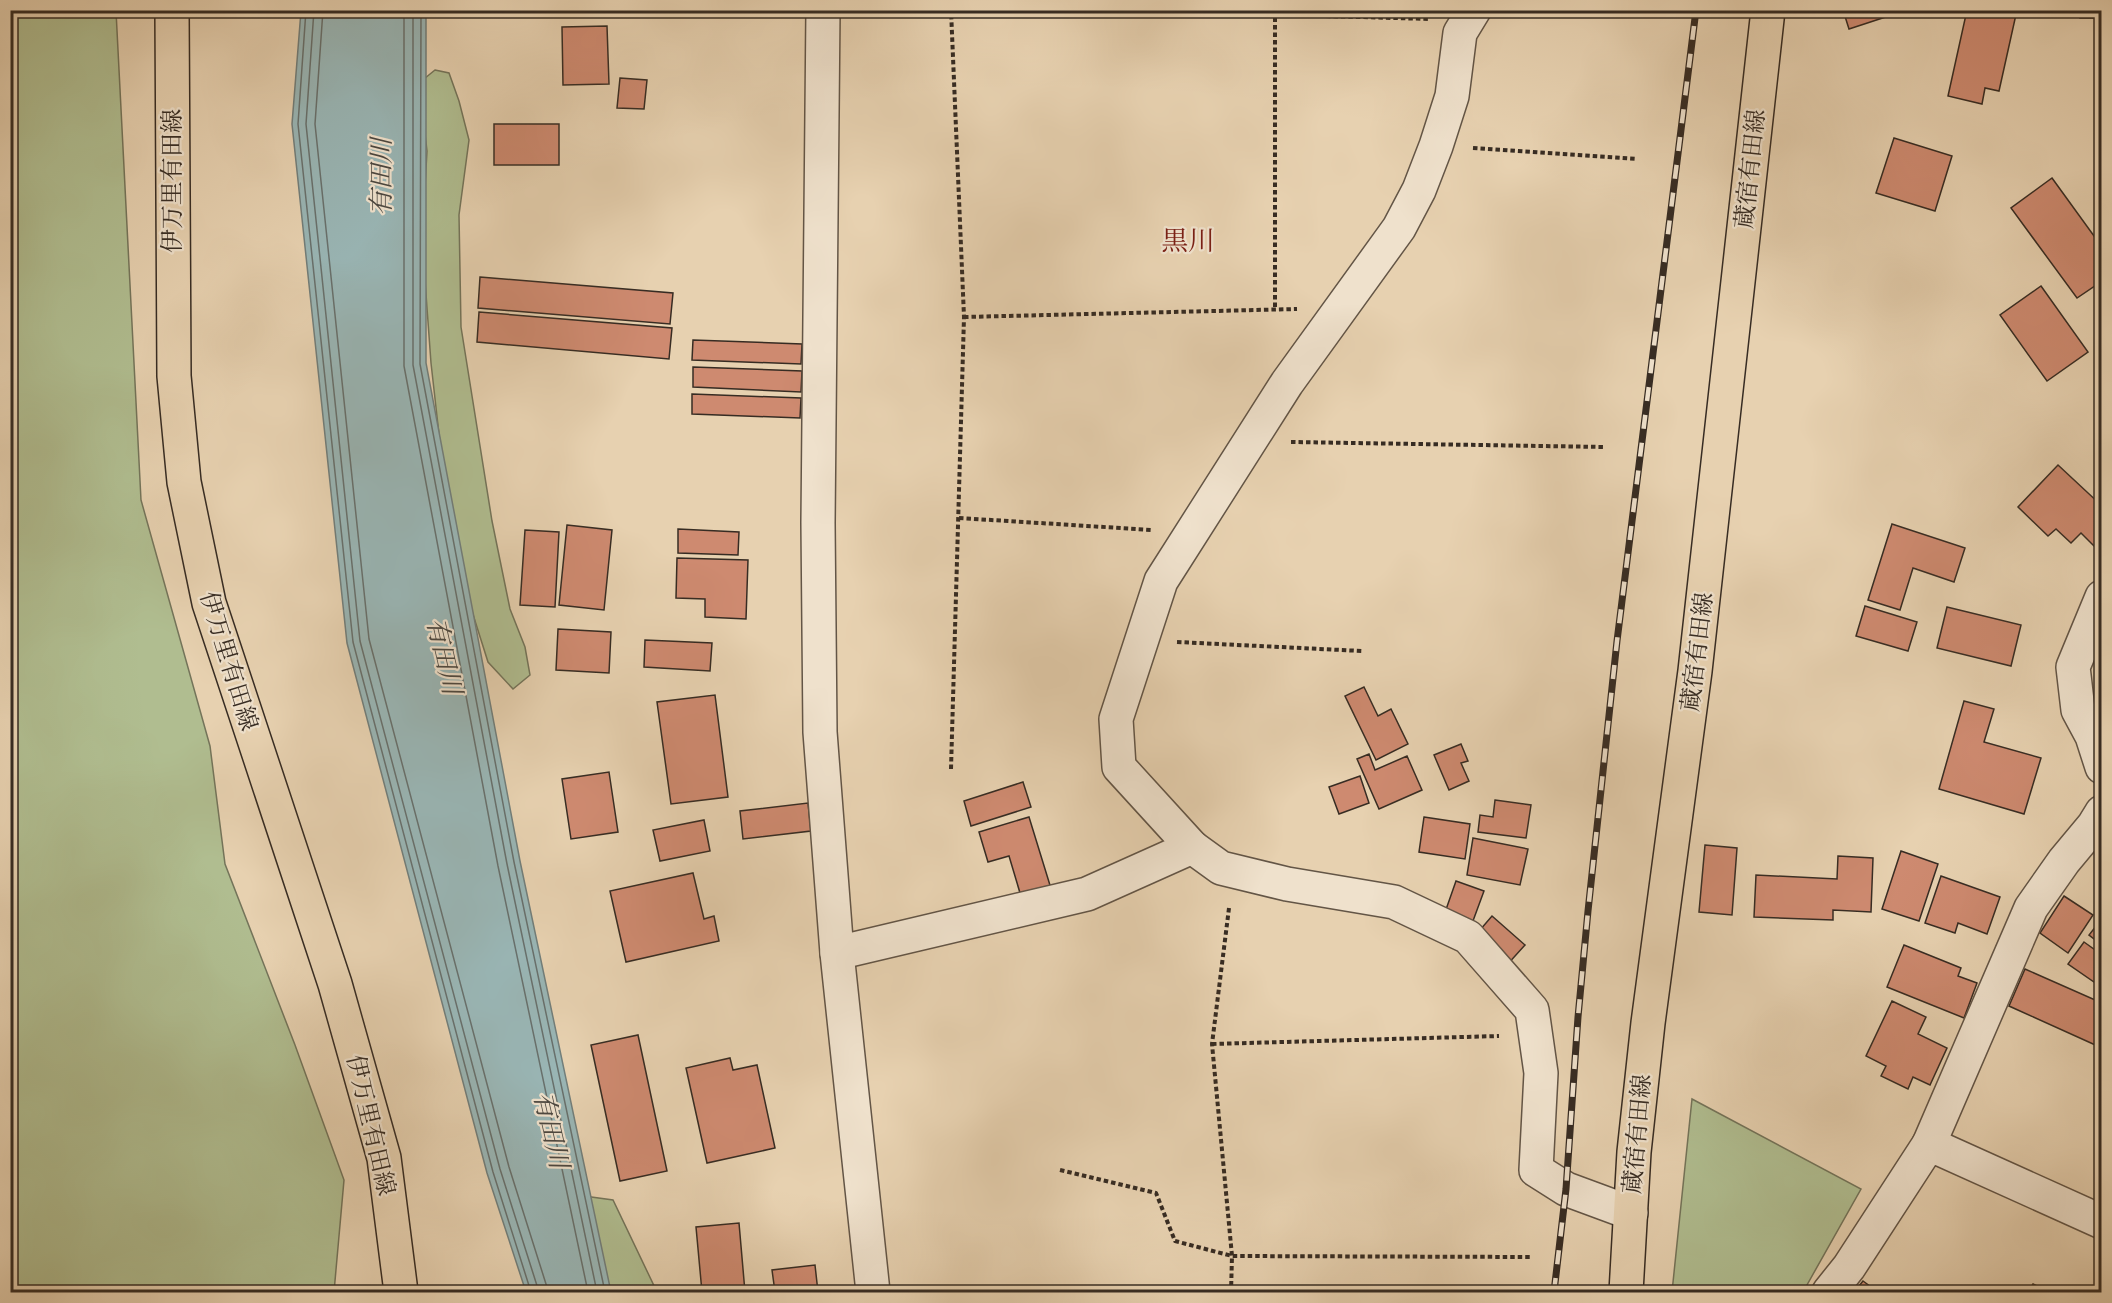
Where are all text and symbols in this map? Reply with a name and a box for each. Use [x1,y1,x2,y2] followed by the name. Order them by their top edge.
[1728,108,1772,230] street label: 蔵宿有田線
[156,109,188,253] street label: 伊万里有田線
[364,135,399,216] water label: 有田川
[1161,223,1215,259] district label: 黒川
[193,587,265,735] street label: 伊万里有田線
[1674,590,1720,714] street label: 蔵宿有田線
[418,614,470,701] water label: 有田川
[339,1051,403,1199] street label: 伊万里有田線
[1616,1073,1658,1195] street label: 蔵宿有田線
[525,1088,577,1175] water label: 有田川

